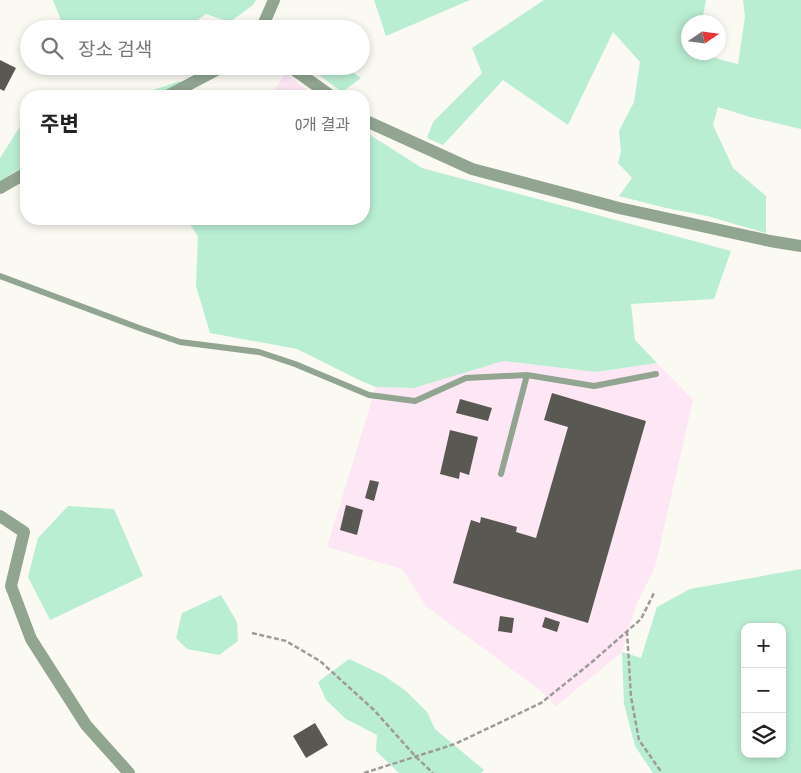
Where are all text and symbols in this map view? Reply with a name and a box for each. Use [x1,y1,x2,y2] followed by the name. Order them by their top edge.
[681,15,726,60] north arrow
[20,20,370,75] search box
[38,34,66,62] icon: search
[78,36,152,62] text: 장소 검색
[40,109,79,138] text: 주변
[295,113,350,135] text: 0개 결과
[741,623,786,758] map controls
[741,623,786,668] button: +
[741,668,786,713] button: −
[741,713,786,758] button: layers

